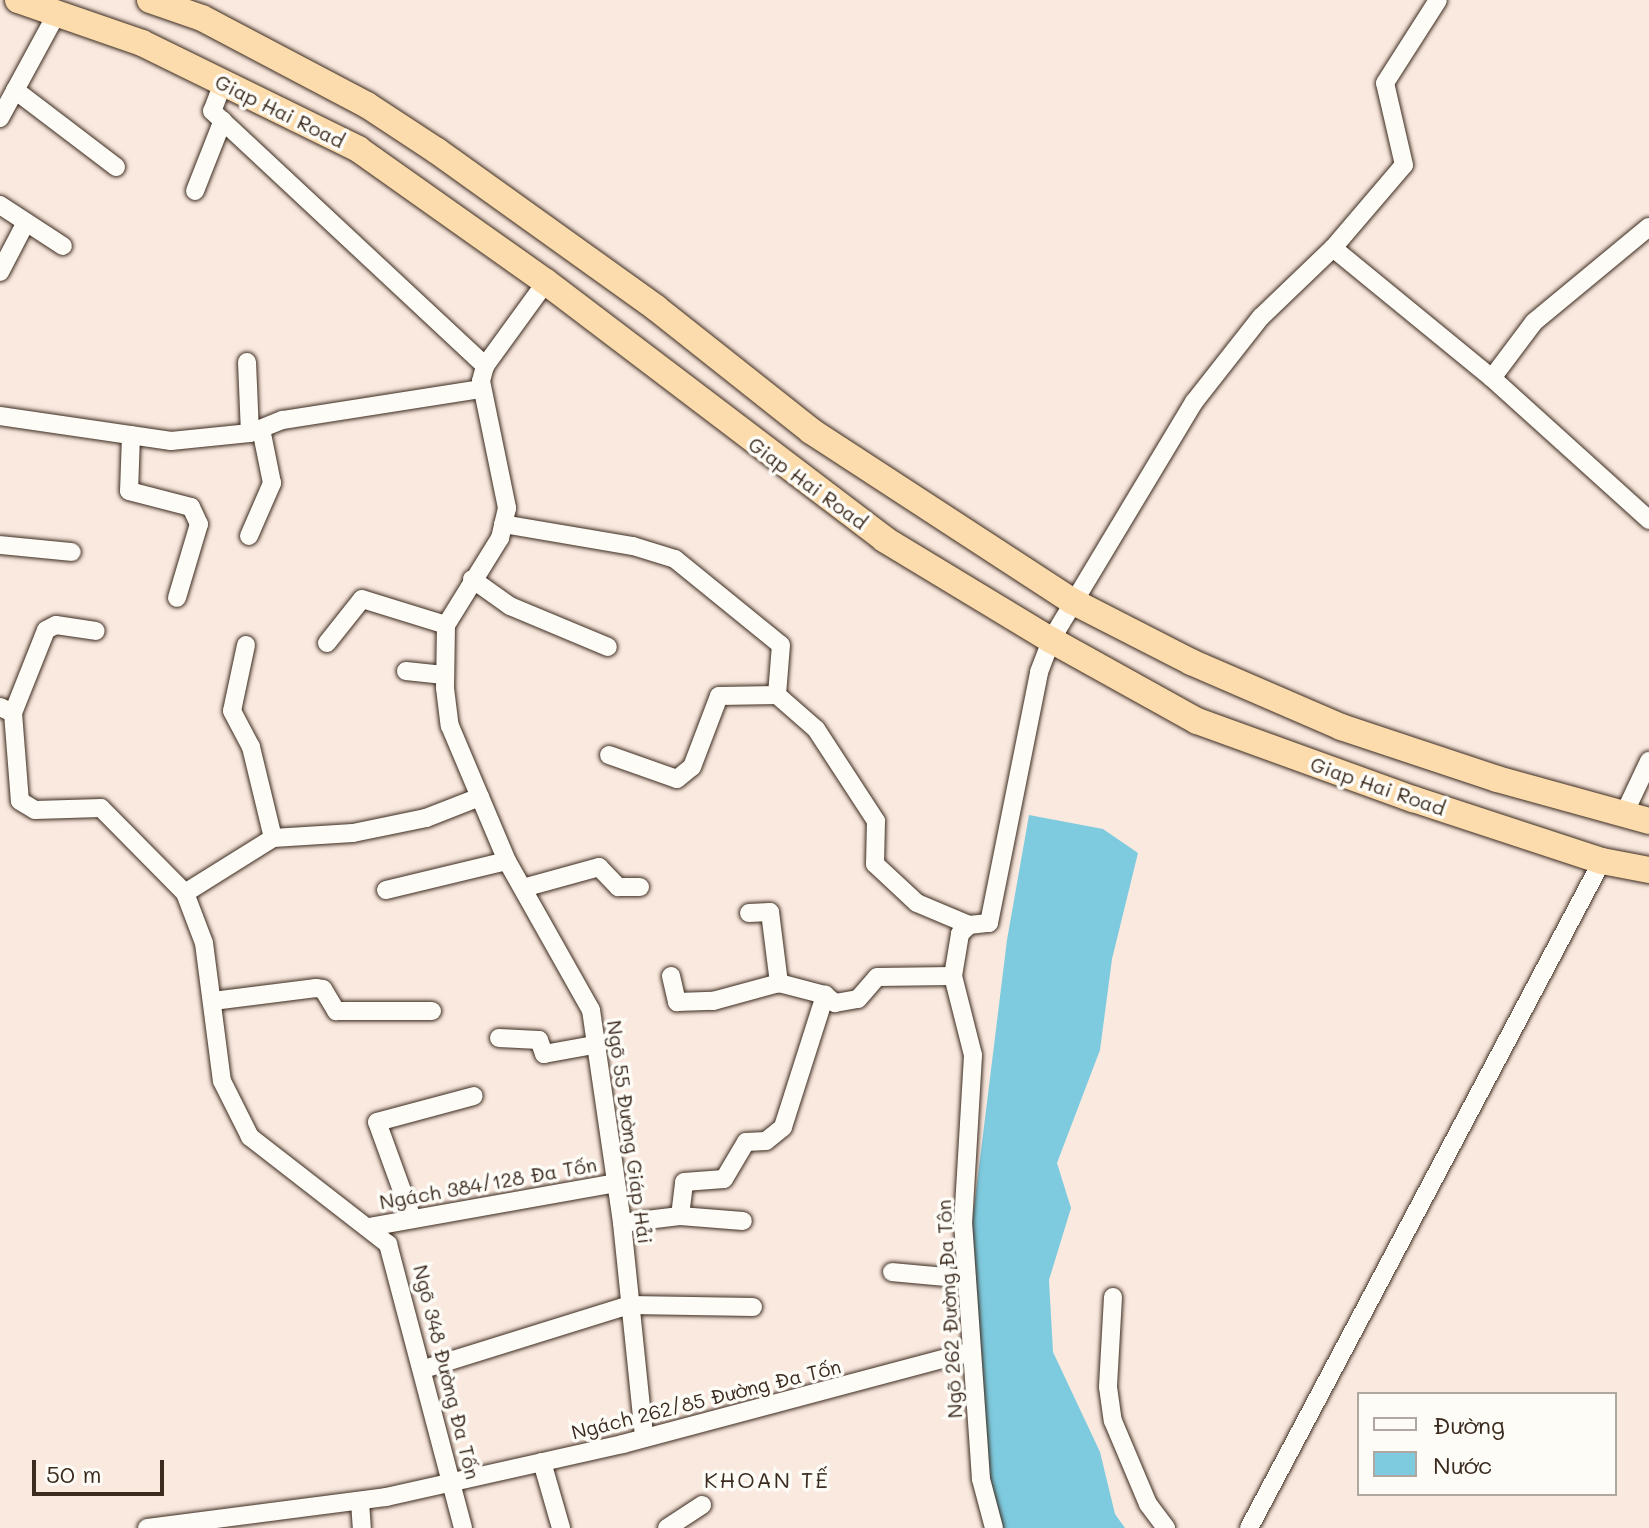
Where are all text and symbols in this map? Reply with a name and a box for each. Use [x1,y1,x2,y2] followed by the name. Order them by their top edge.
[211,69,349,153] street label: Giap Hai Road
[744,432,872,534] street label: Giap Hai Road
[1307,752,1449,820] street label: Giap Hai Road
[602,1019,658,1245] street label: Ngõ 55 Đường Giáp Hải
[377,1152,599,1214] street label: Ngách 384/128 Đa Tốn
[931,1199,967,1419] street label: Ngõ 262 Đường Đa Tôn
[409,1262,485,1482] street label: Ngõ 348 Đường Đa Tốn
[569,1354,843,1444] street label: Ngách 262/85 Đường Đa Tốn
[1357,1392,1617,1496] legend
[1433,1409,1505,1440] text: Đường
[36,1444,168,1494] scale bar
[1433,1449,1492,1480] text: Nước
[46,1458,102,1489] text: 50 m
[704,1467,830,1493] district label: KHOAN TẾ

